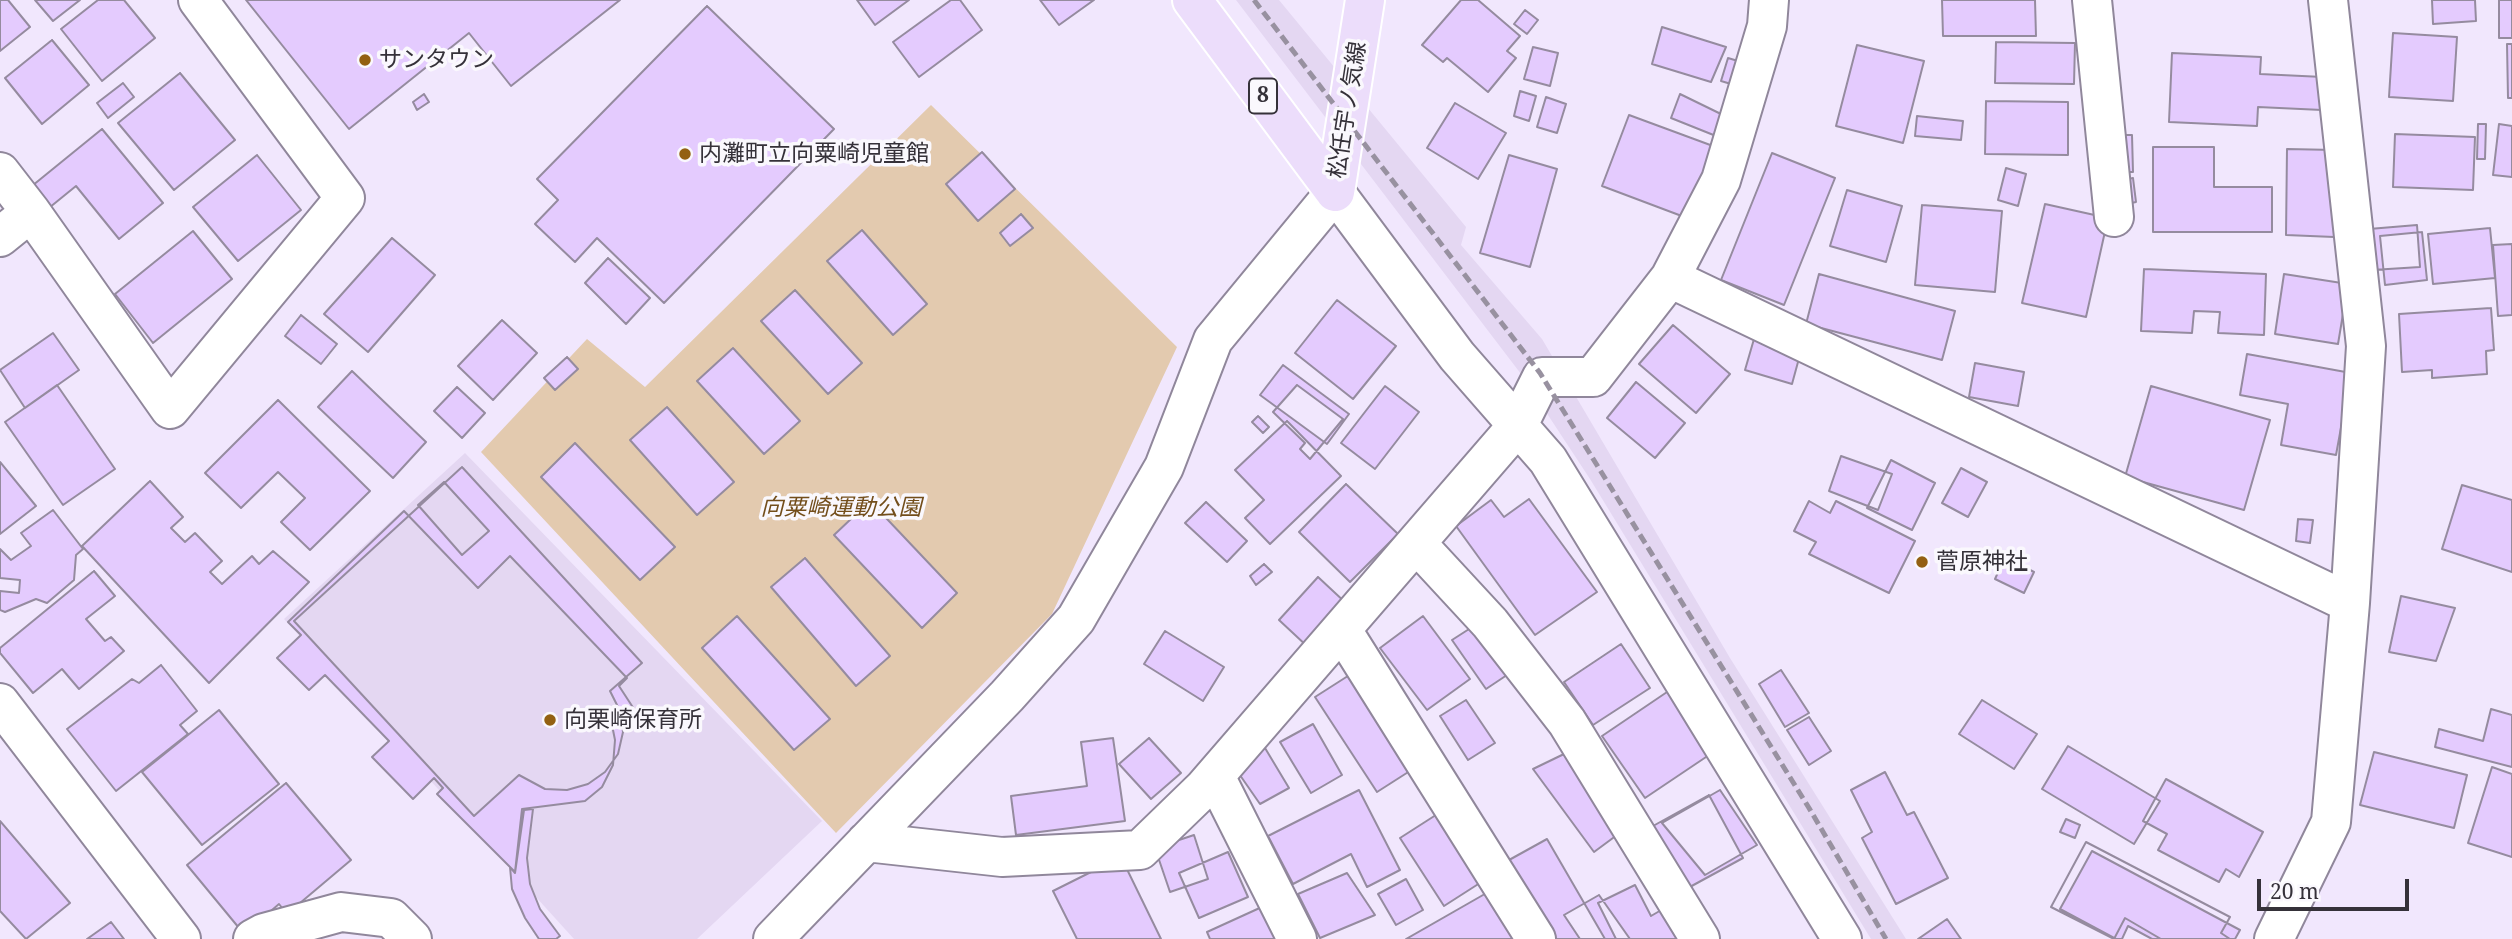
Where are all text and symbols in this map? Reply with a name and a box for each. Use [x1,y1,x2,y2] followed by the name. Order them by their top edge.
[1324,40,1372,180] street label: 松任宇ノ気線
[379,46,494,74] place label: サンタウン
[357,52,373,68] marker: サンタウン
[1249,78,1277,114] road number: 8
[699,140,929,168] place label: 内灘町立向粟崎児童館
[677,146,693,162] marker: 内灘町立向粟崎児童館
[761,494,921,522] park label: 向粟崎運動公園
[1936,548,2028,576] place label: 菅原神社
[1914,554,1930,570] marker: 菅原神社
[564,706,702,734] place label: 向栗崎保育所
[542,712,558,728] marker: 向栗崎保育所
[2260,866,2412,910] scale bar
[2270,877,2319,905] text: 20 m

